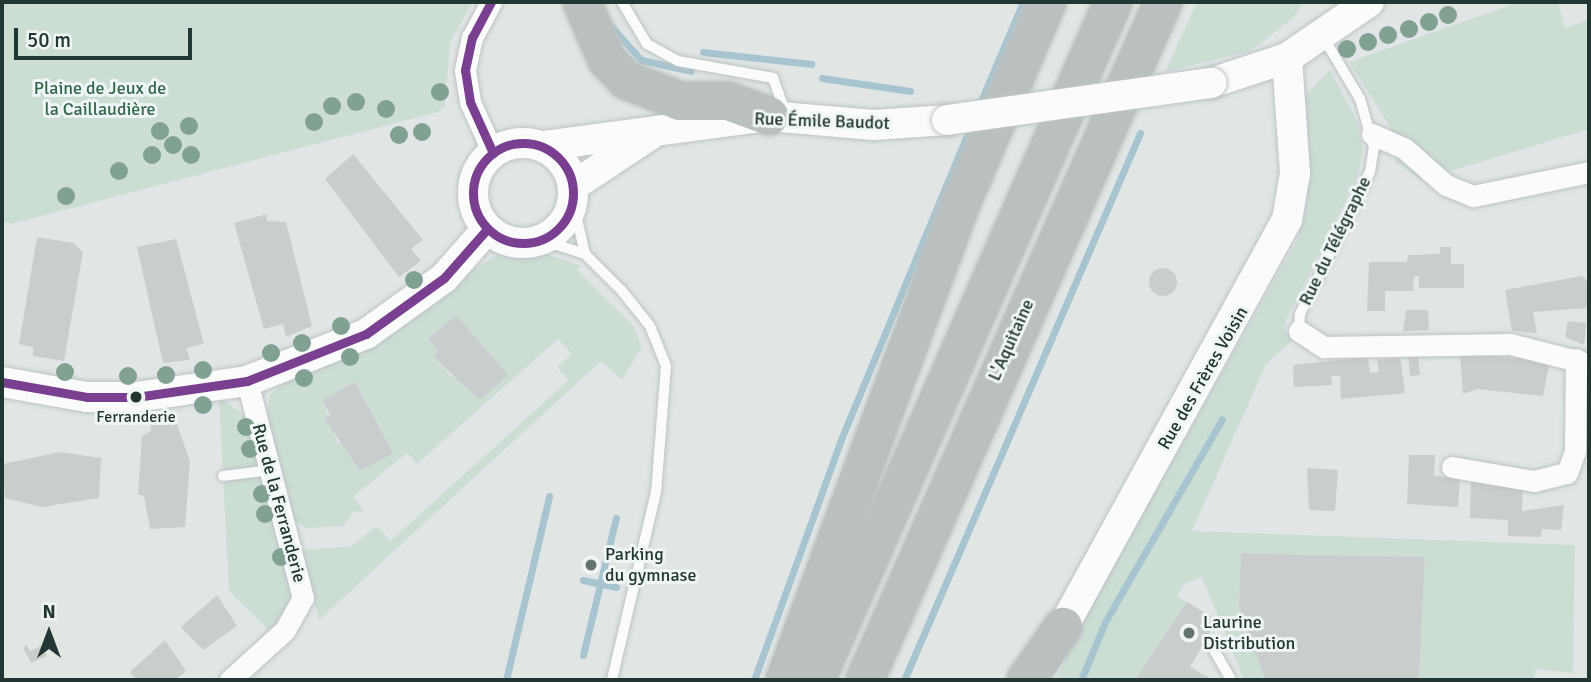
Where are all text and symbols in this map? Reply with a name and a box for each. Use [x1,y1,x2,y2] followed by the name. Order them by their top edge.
[18,14,196,58] scale bar
[27,27,71,53] text: 50 m
[34,78,166,120] park label: Plaine de Jeux de la Caillaudière
[754,108,890,134] street label: Rue Émile Baudot
[1295,173,1375,309] street label: Rue du Télégraphe
[983,296,1039,384] street label: L'Aquitaine
[1153,303,1253,453] street label: Rue des Frères Voisin
[129,390,143,404] marker: Ferranderie
[96,407,176,427] place label: Ferranderie
[247,421,311,585] street label: Rue de la Ferranderie
[605,544,696,586] place label: Parking du gymnase
[583,557,599,573] marker: Parking du gymnase
[14,598,84,668] north arrow
[42,600,56,624] text: N
[1203,612,1295,654] place label: Laurine Distribution
[1181,625,1197,641] marker: Laurine Distribution

